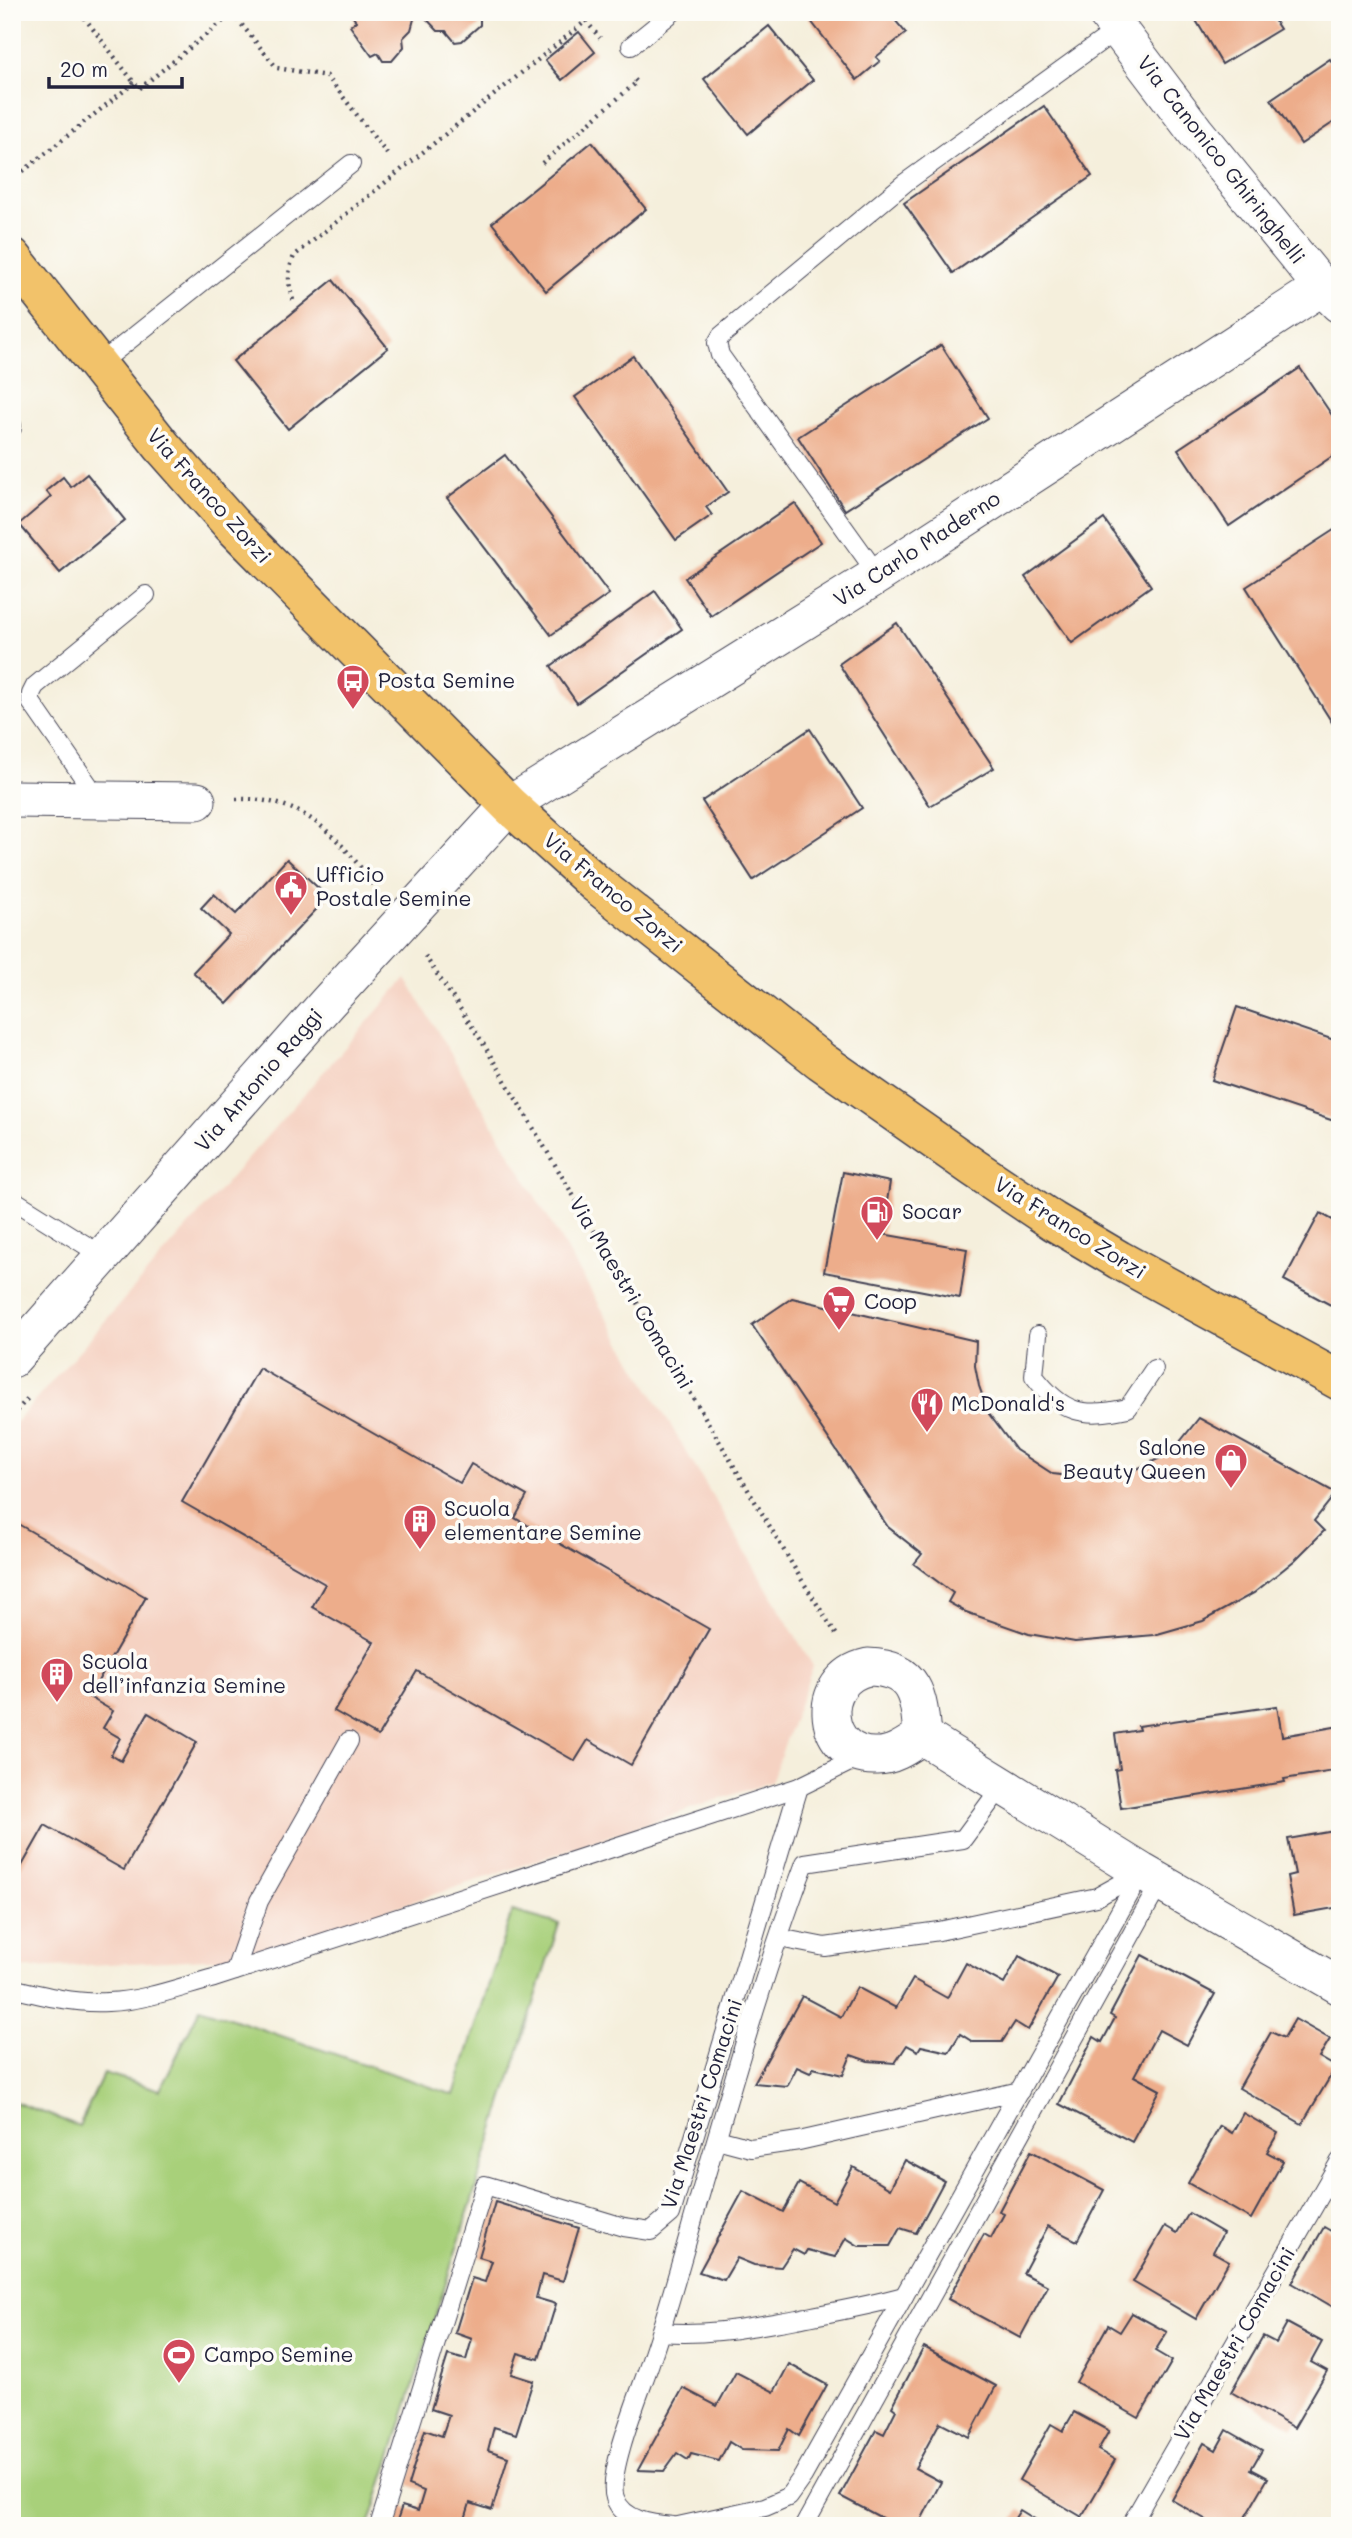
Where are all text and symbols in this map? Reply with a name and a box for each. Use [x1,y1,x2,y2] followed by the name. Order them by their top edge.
[49,46,182,90] scale bar
[1132,49,1312,269] street label: Via Canonico Ghiringhelli
[60,55,108,82] text: 20 m
[142,422,278,568] street label: Via Franco Zorzi
[828,484,1005,612] street label: Via Carlo Maderno
[334,662,372,711] bus stop icon: Posta Semine
[378,666,515,693] place label: Posta Semine
[539,826,689,958] street label: Via Franco Zorzi
[316,860,471,911] place label: Ufficio Postale Semine
[272,868,310,917] public building icon: Ufficio Postale Semine
[188,1001,328,1157] street label: Via Antonio Raggi
[990,1169,1152,1284] street label: Via Franco Zorzi
[564,1191,700,1393] street label: Via Maestri Comacini
[858,1193,896,1242] fuel station icon: Socar
[902,1197,962,1224] place label: Socar
[820,1283,858,1332] supermarket icon: Coop
[864,1287,917,1314] place label: Coop
[908,1385,946,1434] restaurant icon: McDonald's
[951,1389,1065,1416] place label: McDonald's
[1063,1433,1206,1484] place label: Salone Beauty Queen
[1212,1441,1250,1490] shop icon: Salone Beauty Queen
[444,1494,642,1545] place label: Scuola elementare Semine
[401,1502,439,1551] building icon: Scuola elementare Semine
[82,1647,286,1698] place label: Scuola dell’infanzia Semine
[38,1655,76,1704] building icon: Scuola dell’infanzia Semine
[654,1995,747,2212] street label: Via Maestri Comacini
[1167,2241,1300,2445] street label: Via Maestri Comacini
[160,2336,198,2385] sports icon: Campo Semine
[204,2340,354,2367] place label: Campo Semine

